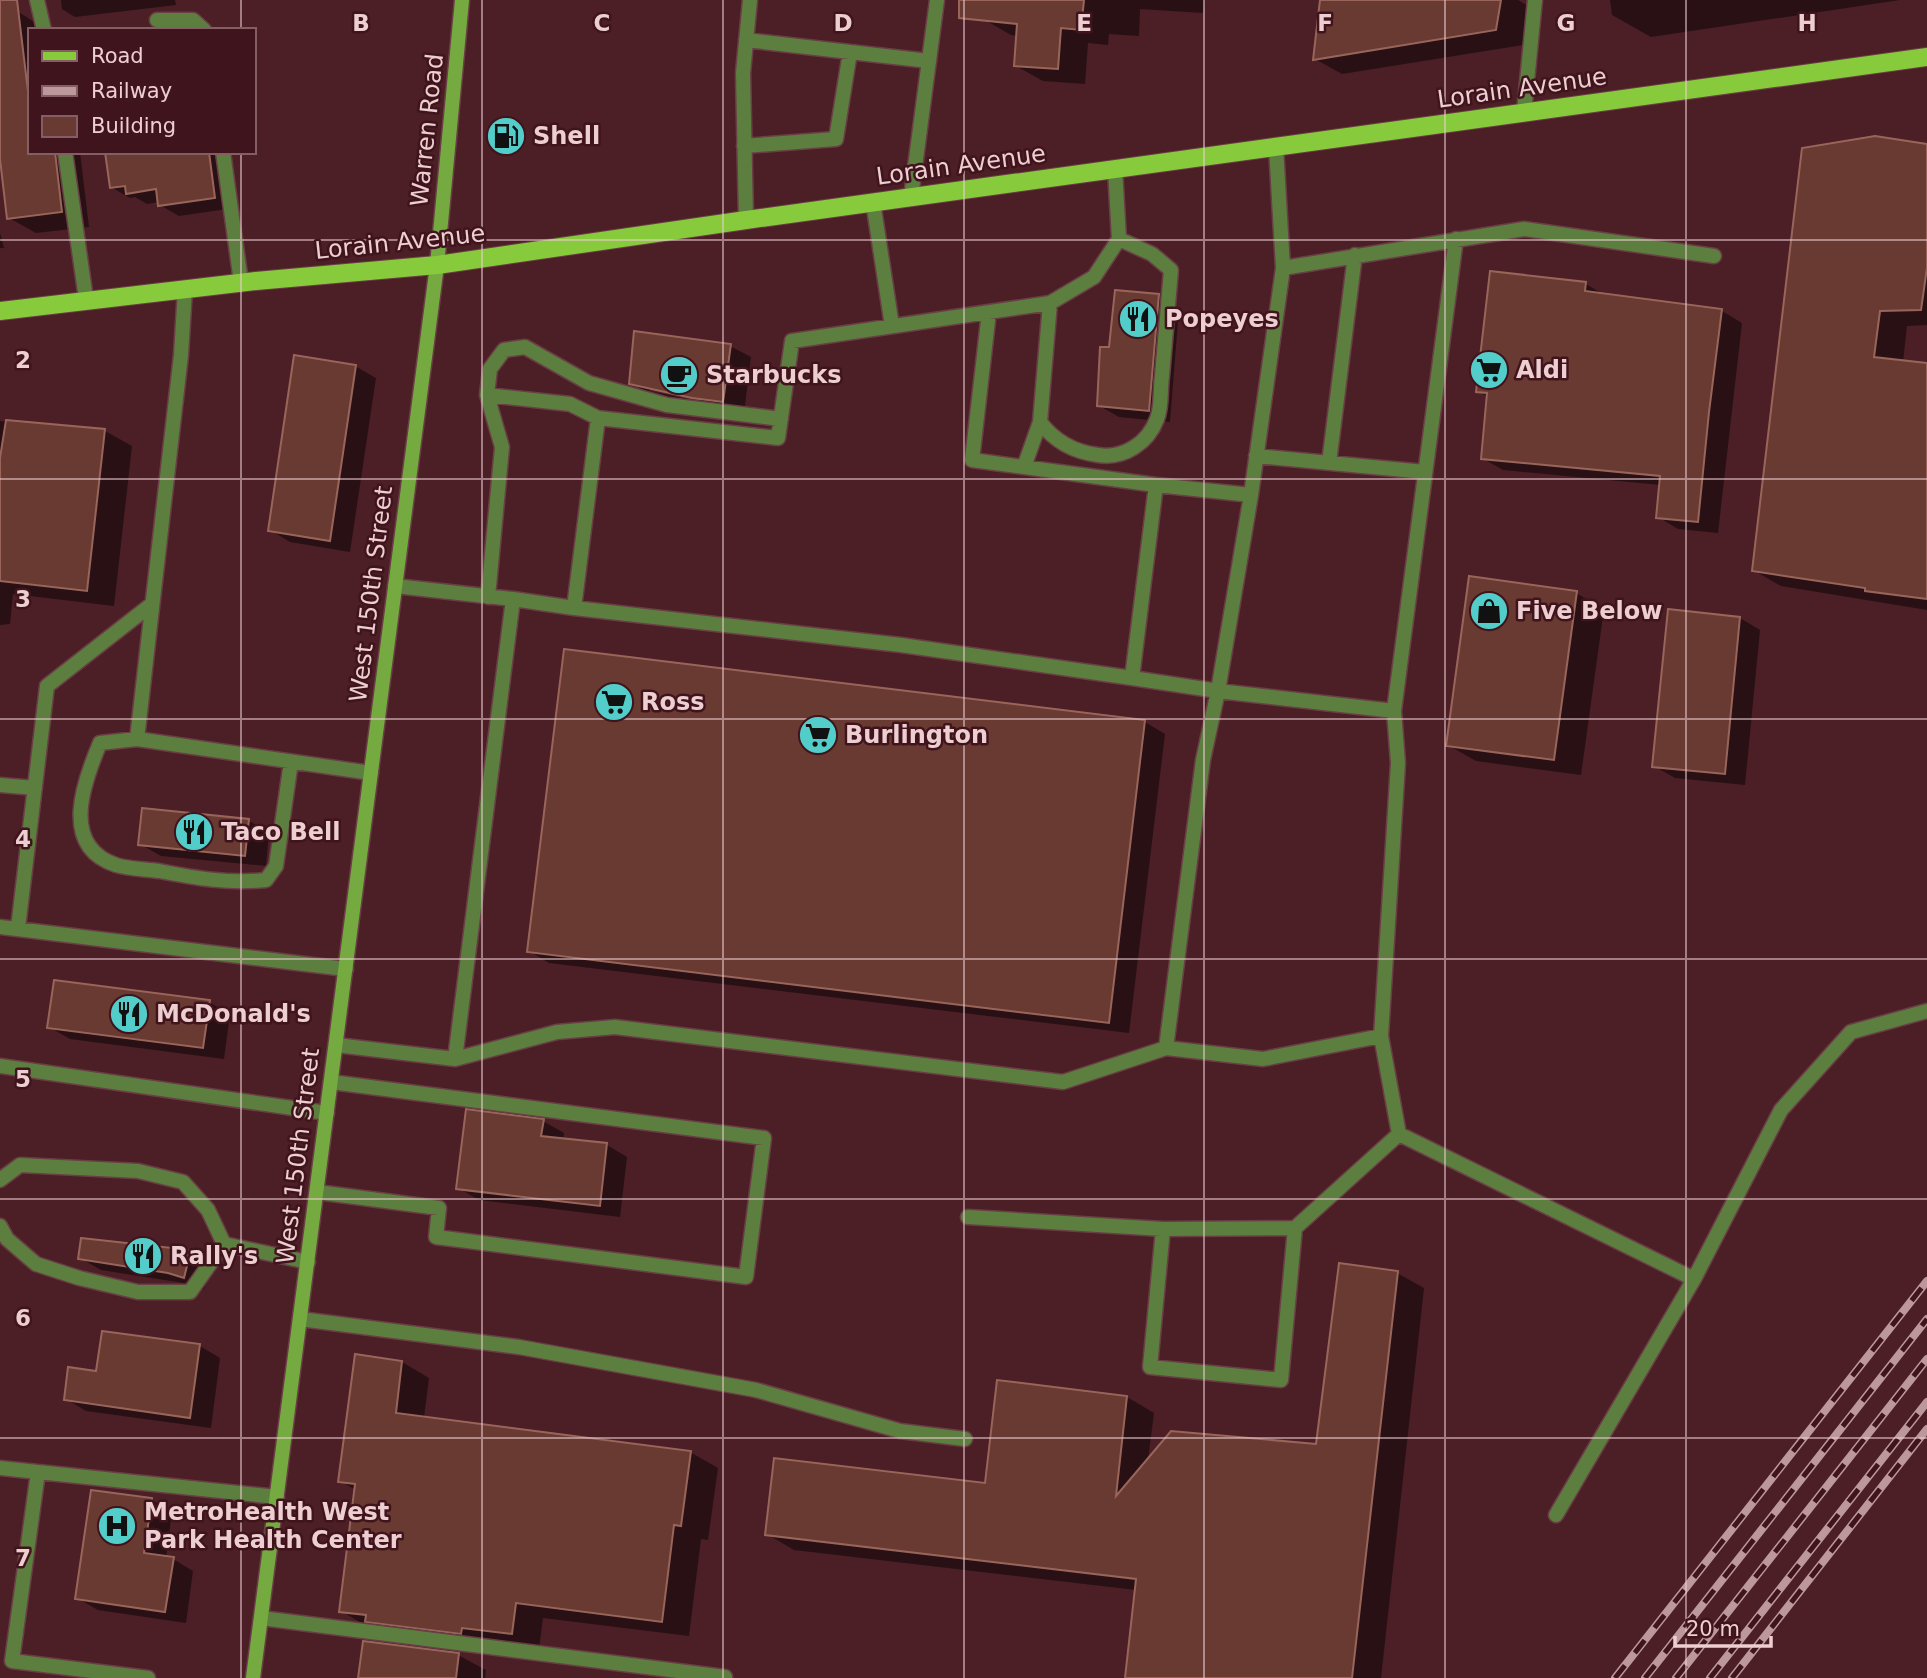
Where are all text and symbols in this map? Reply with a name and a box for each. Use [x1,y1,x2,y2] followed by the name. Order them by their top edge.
[352,10,370,36] text: B
[594,10,610,36] text: C
[833,10,853,36] text: D
[1076,10,1092,36] text: E
[1317,10,1333,36] text: F
[1557,10,1575,36] text: G
[1797,10,1817,36] text: H
[28,28,256,154] legend
[91,44,144,68] text: Road
[405,52,449,208] street label: Warren Road
[1435,62,1609,114] street label: Lorain Avenue
[91,79,172,103] text: Railway
[91,114,176,138] text: Building
[485,115,527,157] fuel station icon: Shell
[533,122,600,150] place label: Shell
[874,139,1048,191] street label: Lorain Avenue
[314,219,486,265] street label: Lorain Avenue
[1117,298,1159,340] restaurant icon: Popeyes
[1165,305,1279,333] place label: Popeyes
[15,347,31,373] text: 2
[1468,349,1510,391] supermarket icon: Aldi
[658,354,700,396] cafe icon: Starbucks
[1516,356,1568,384] place label: Aldi
[706,361,842,389] place label: Starbucks
[344,484,398,704] street label: West 150th Street
[15,586,31,612] text: 3
[1468,590,1510,632] shop icon: Five Below
[1516,597,1662,625] place label: Five Below
[593,681,635,723] supermarket icon: Ross
[641,688,705,716] place label: Ross
[797,714,839,756] supermarket icon: Burlington
[845,721,988,749] place label: Burlington
[173,811,215,853] restaurant icon: Taco Bell
[221,818,341,846] place label: Taco Bell
[15,826,31,852] text: 4
[108,993,150,1035] restaurant icon: McDonald's
[156,1000,311,1028] place label: McDonald's
[271,1046,325,1266] street label: West 150th Street
[15,1066,31,1092] text: 5
[122,1235,164,1277] restaurant icon: Rally's
[170,1242,258,1270] place label: Rally's
[15,1305,31,1331] text: 6
[144,1498,402,1554] place label: MetroHealth West Park Health Center
[96,1505,138,1547] hospital icon: MetroHealth West Park Health Center
[15,1545,31,1571] text: 7
[1675,1604,1771,1648] scale bar
[1686,1617,1740,1641] text: 20 m

